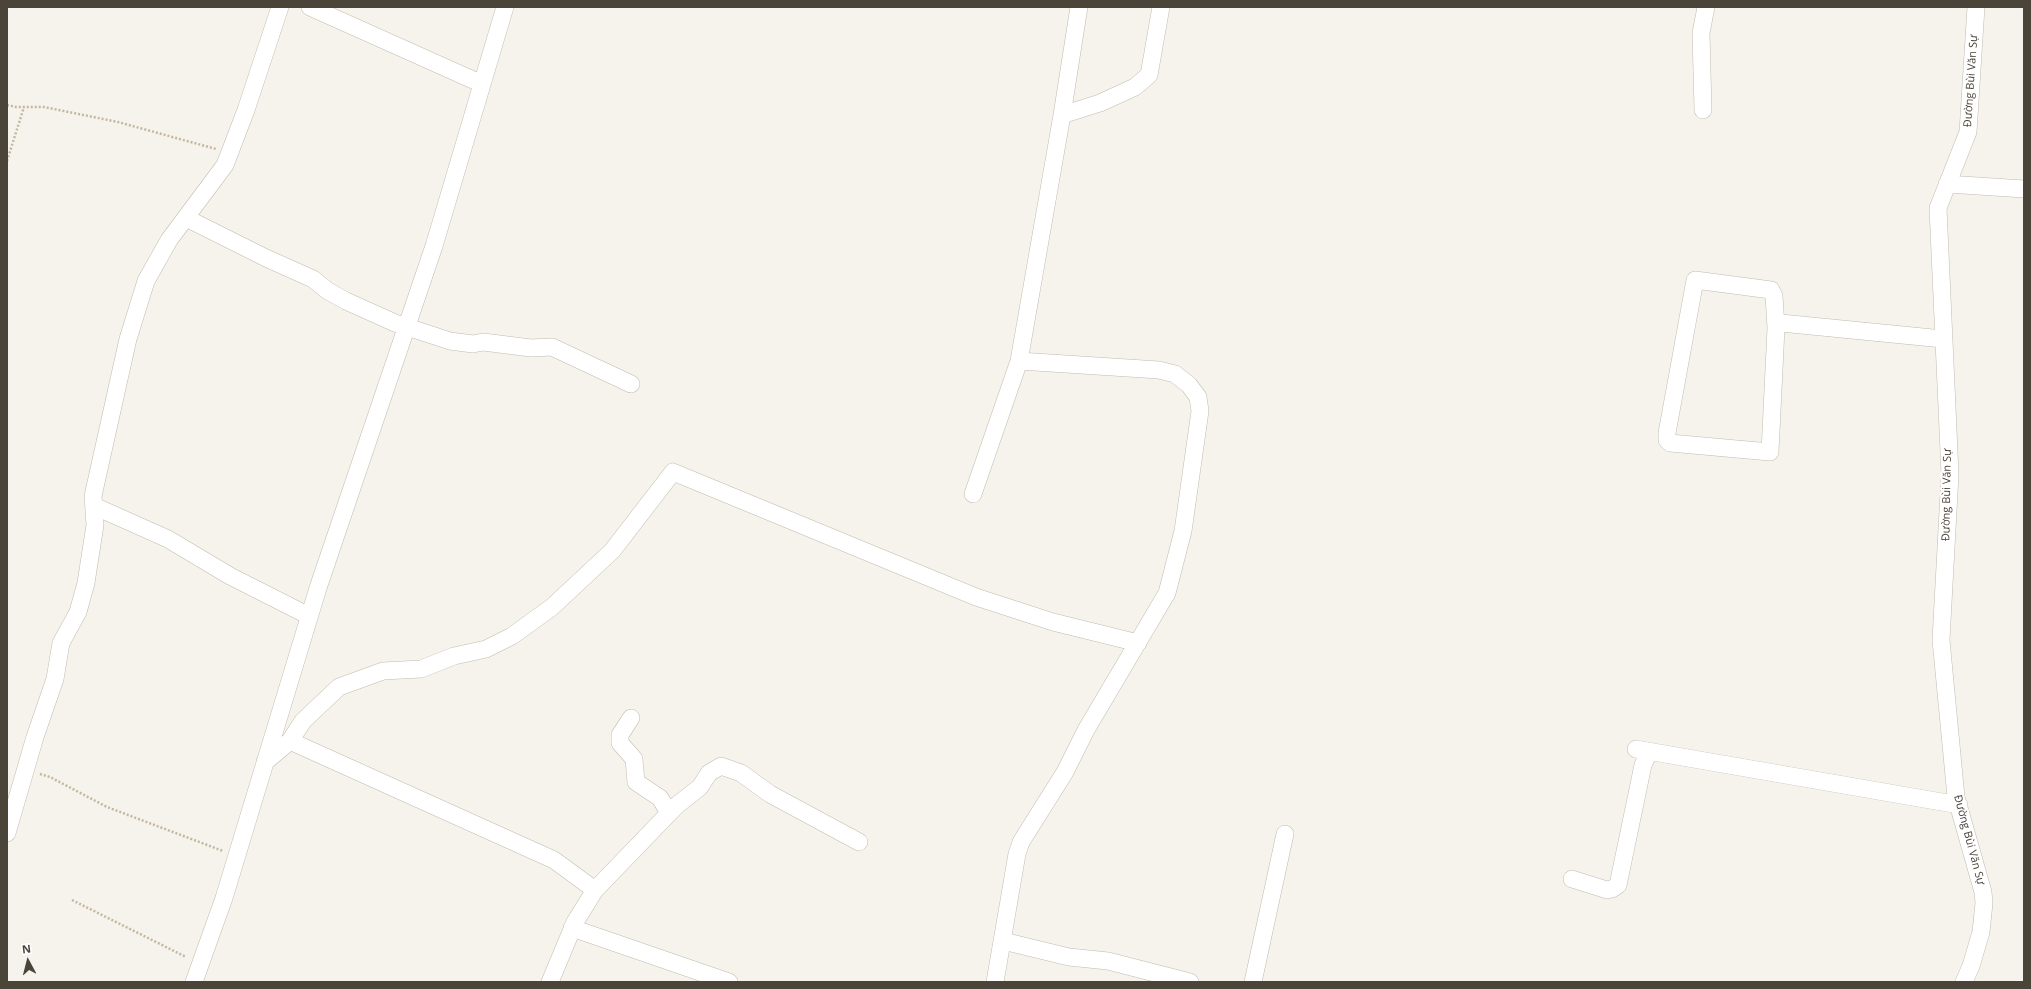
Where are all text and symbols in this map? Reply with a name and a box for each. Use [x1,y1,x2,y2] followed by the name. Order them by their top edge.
[1961,34,1981,128] street label: Đường Bùi Văn Sự
[1940,449,1954,541] street label: Đường Bùi Văn Sự
[1951,794,1987,886] street label: Đường Bùi Văn Sự
[8,941,48,981] north arrow
[21,941,32,957] text: N

